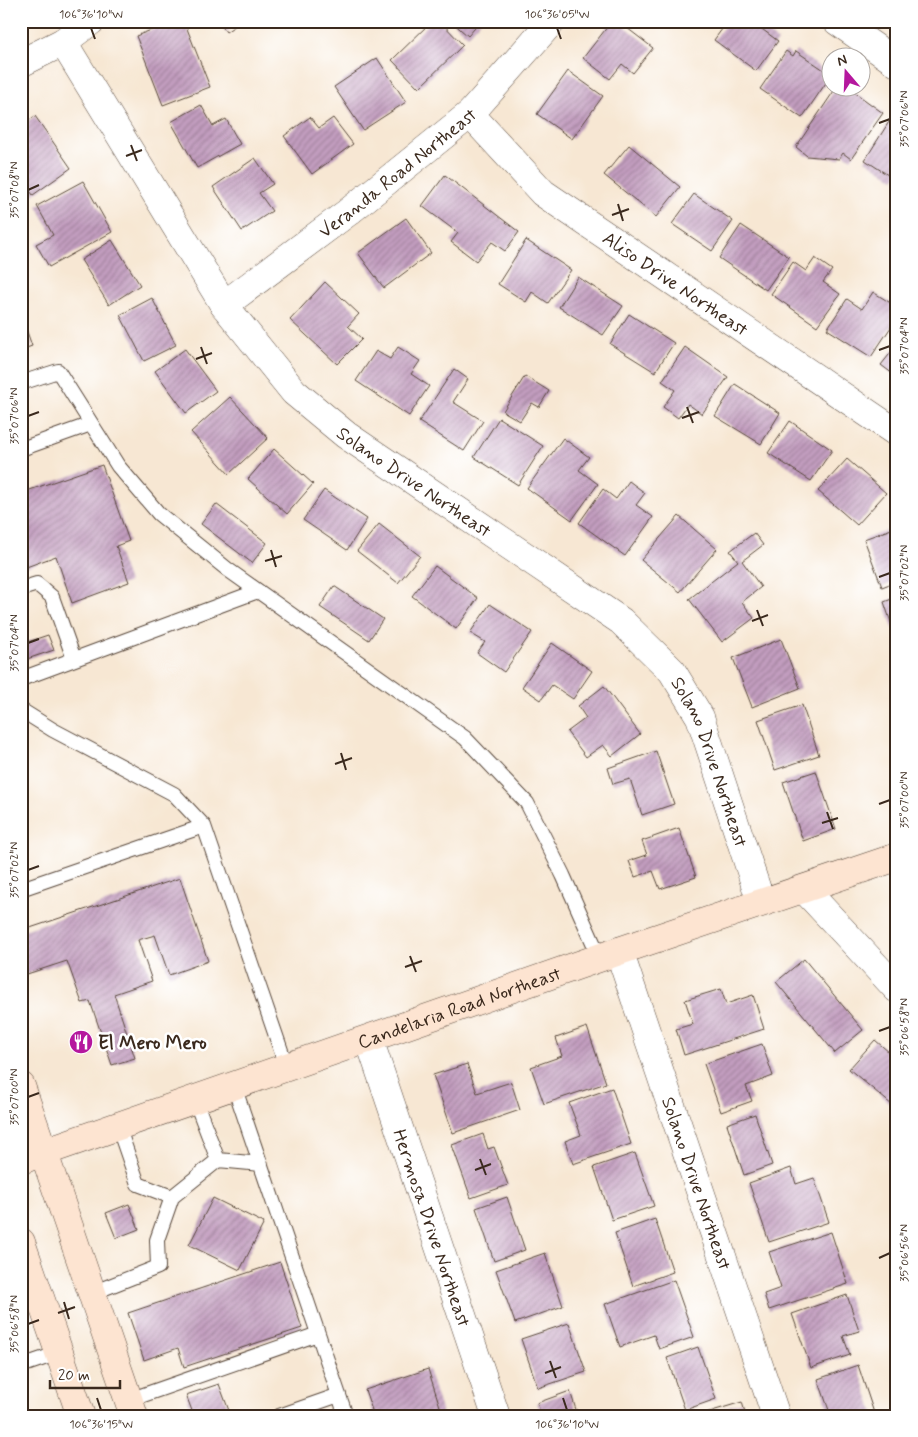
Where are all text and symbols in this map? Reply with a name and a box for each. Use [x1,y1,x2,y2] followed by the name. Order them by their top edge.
[59,7,123,23] text: 106°36'10"W
[525,7,590,23] text: 106°36'05"W
[820,48,870,98] north arrow
[835,51,849,71] text: N
[897,91,913,147] text: 35°07'06"N
[314,103,482,244] street label: Veranda Road Northeast
[7,162,23,218] text: 35°07'08"N
[597,226,753,343] street label: Aliso Drive Northeast
[897,317,913,375] text: 35°07'04"N
[7,388,23,444] text: 35°07'06"N
[331,421,496,544] street label: Solano Drive Northeast
[897,545,913,601] text: 35°07'02"N
[7,614,23,672] text: 35°07'04"N
[664,672,753,850] street label: Solano Drive Northeast
[897,771,913,829] text: 35°07'00"N
[7,842,23,898] text: 35°07'02"N
[355,961,564,1055] street label: Candelaria Road Northeast
[897,998,913,1056] text: 35°06'58"N
[68,1029,94,1055] restaurant icon: El Mero Mero
[98,1031,207,1056] place label: El Mero Mero
[7,1068,23,1126] text: 35°07'00"N
[655,1094,737,1274] street label: Solano Drive Northeast
[386,1126,476,1330] street label: Hermosa Drive Northeast
[897,1224,913,1282] text: 35°06'56"N
[7,1295,23,1353] text: 35°06'58"N
[50,1357,120,1389] scale bar
[58,1366,90,1386] text: 20 m
[69,1417,133,1433] text: 106°36'15"W
[535,1417,599,1433] text: 106°36'10"W

